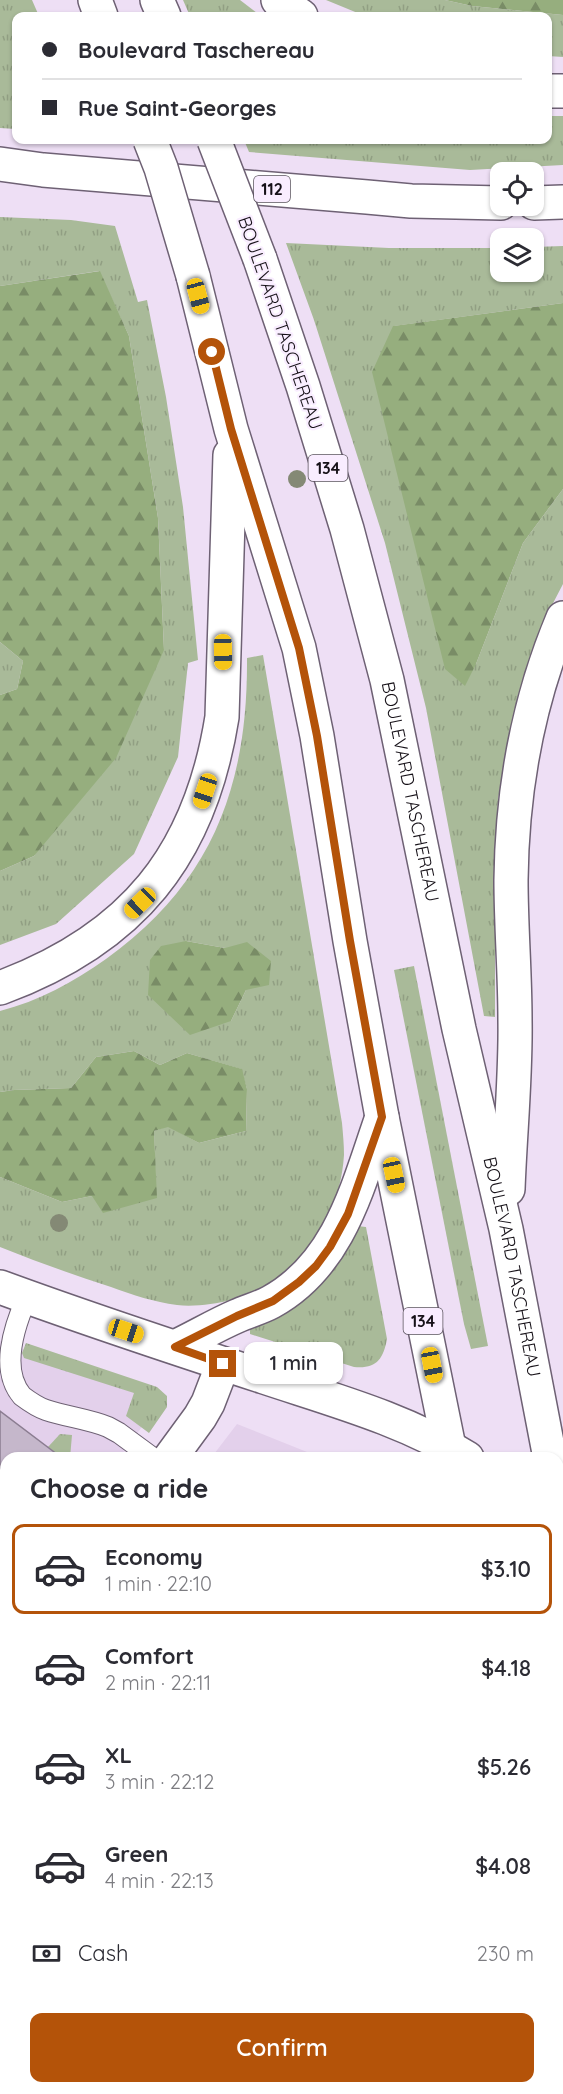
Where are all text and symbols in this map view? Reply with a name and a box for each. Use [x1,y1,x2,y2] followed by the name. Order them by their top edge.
[78,36,315,64] text: Boulevard Taschereau
[78,94,276,122] text: Rue Saint-Georges
[490,162,544,282] map controls
[490,162,544,216] button: locate
[254,176,290,202] road number: 112
[233,213,328,433] street label: BOULEVARD TASCHEREAU
[490,228,544,282] button: layers
[185,276,211,316] car
[198,338,225,365] route start
[308,455,348,481] road number: 134
[214,634,232,670] car
[377,679,444,904] street label: BOULEVARD TASCHEREAU
[191,771,219,811] car
[121,884,159,922] car
[478,1154,546,1379] street label: BOULEVARD TASCHEREAU
[381,1156,407,1194] car
[404,1308,442,1334] road number: 134
[106,1317,146,1345] car
[244,1343,343,1385] callout: 1 min
[420,1346,444,1384] car
[209,1350,236,1377] route end
[270,1350,317,1375] text: 1 min
[30,1471,208,1505] text: Choose a ride
[33,1542,87,1596] icon: car
[105,1543,203,1571] text: Economy
[481,1555,531,1583] text: $3.10
[105,1571,212,1596] text: 1 min · 22:10
[33,1641,87,1695] icon: car
[105,1642,194,1670] text: Comfort
[481,1654,531,1682] text: $4.18
[105,1670,211,1695] text: 2 min · 22:11
[33,1740,87,1794] icon: car
[105,1741,132,1769] text: XL
[477,1753,531,1781] text: $5.26
[105,1769,214,1794] text: 3 min · 22:12
[33,1839,87,1893] icon: car
[105,1840,168,1868] text: Green
[475,1852,531,1880] text: $4.08
[105,1868,214,1893] text: 4 min · 22:13
[30,1937,63,1970] icon: cash
[78,1939,129,1967] text: Cash
[477,1941,534,1966] text: 230 m
[30,2013,534,2082] button: Confirm

